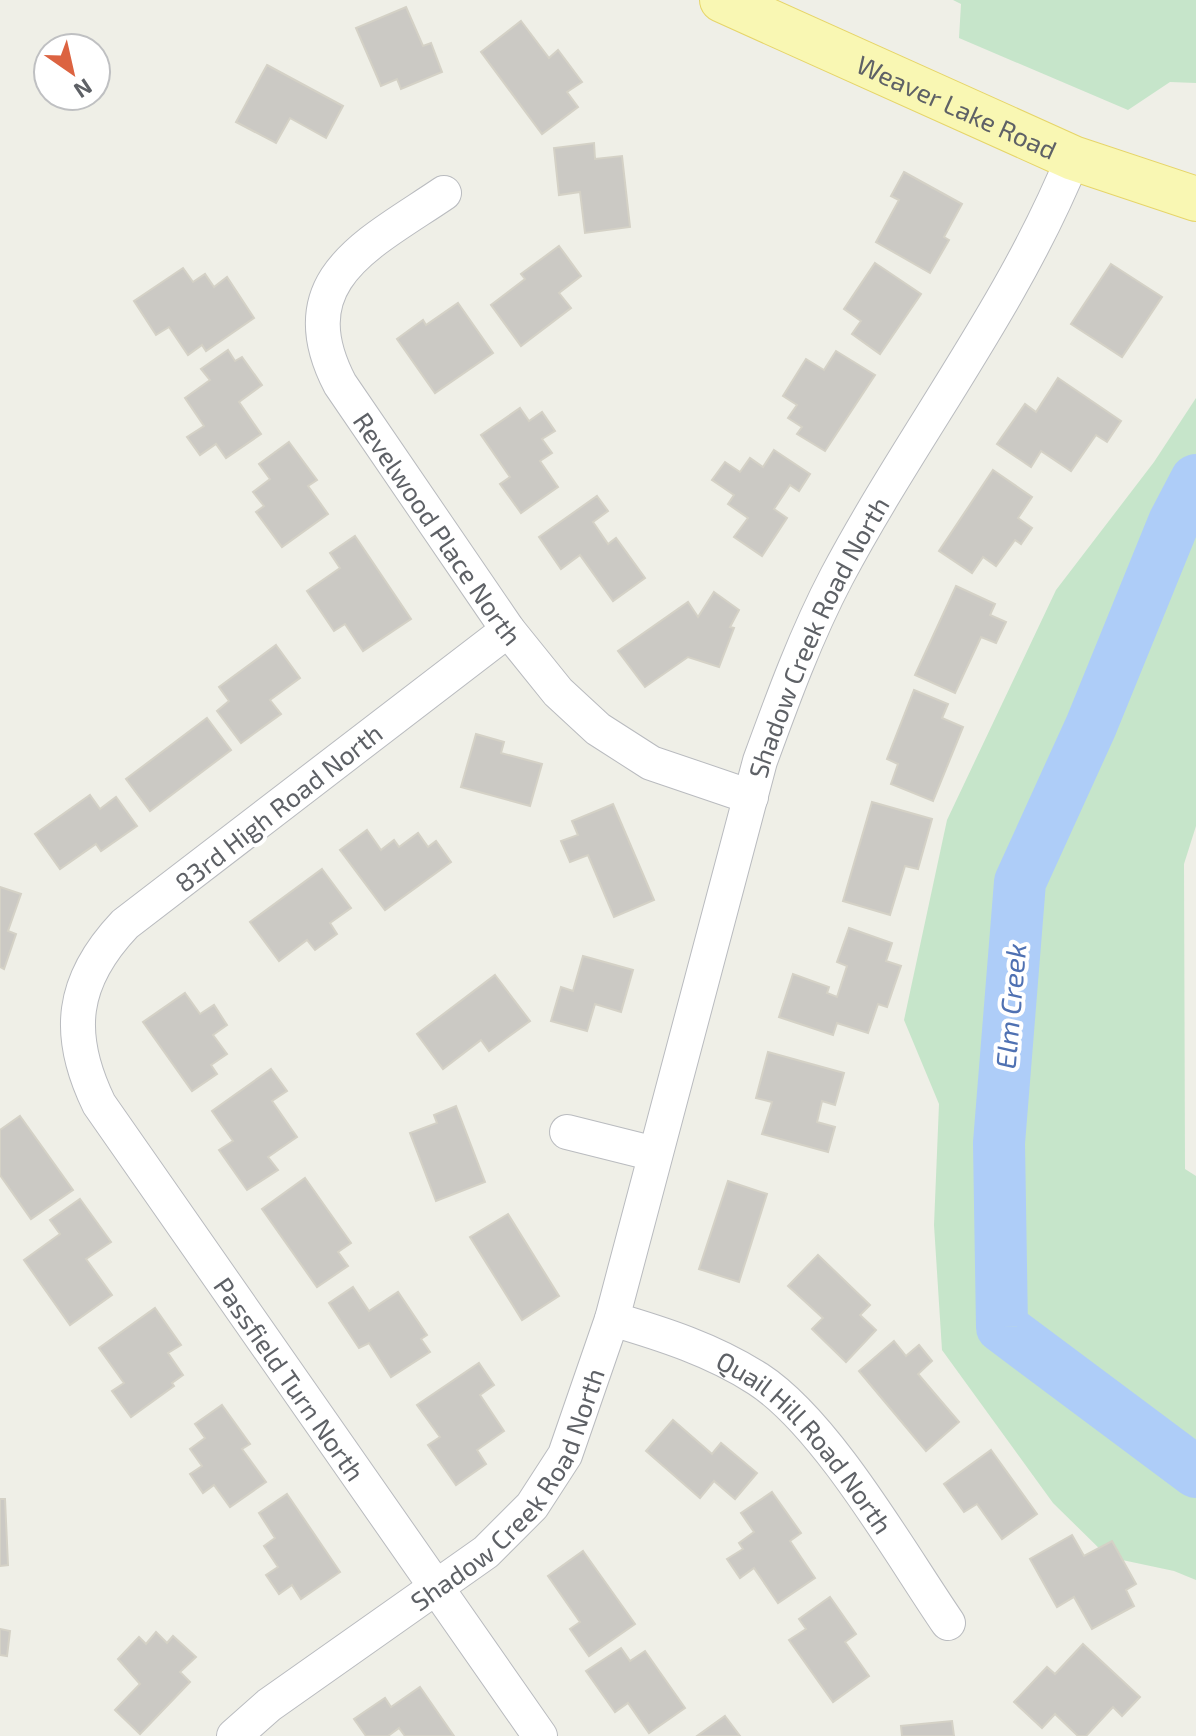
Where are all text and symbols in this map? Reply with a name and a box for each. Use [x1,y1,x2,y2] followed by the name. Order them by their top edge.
[32,32,112,112] north arrow
[852,47,1062,164] street label: Weaver Lake Road
[70,74,98,105] text: N
[348,406,529,651] street label: Revelwood Place North
[741,490,894,781] street label: Shadow Creek Road North
[168,716,388,898] street label: 83rd High Road North
[988,942,1032,1070] water label: Elm Creek
[209,1271,372,1486] street label: Passfield Turn North
[712,1343,900,1539] street label: Quail Hill Road North
[404,1364,609,1616] street label: Shadow Creek Road North

